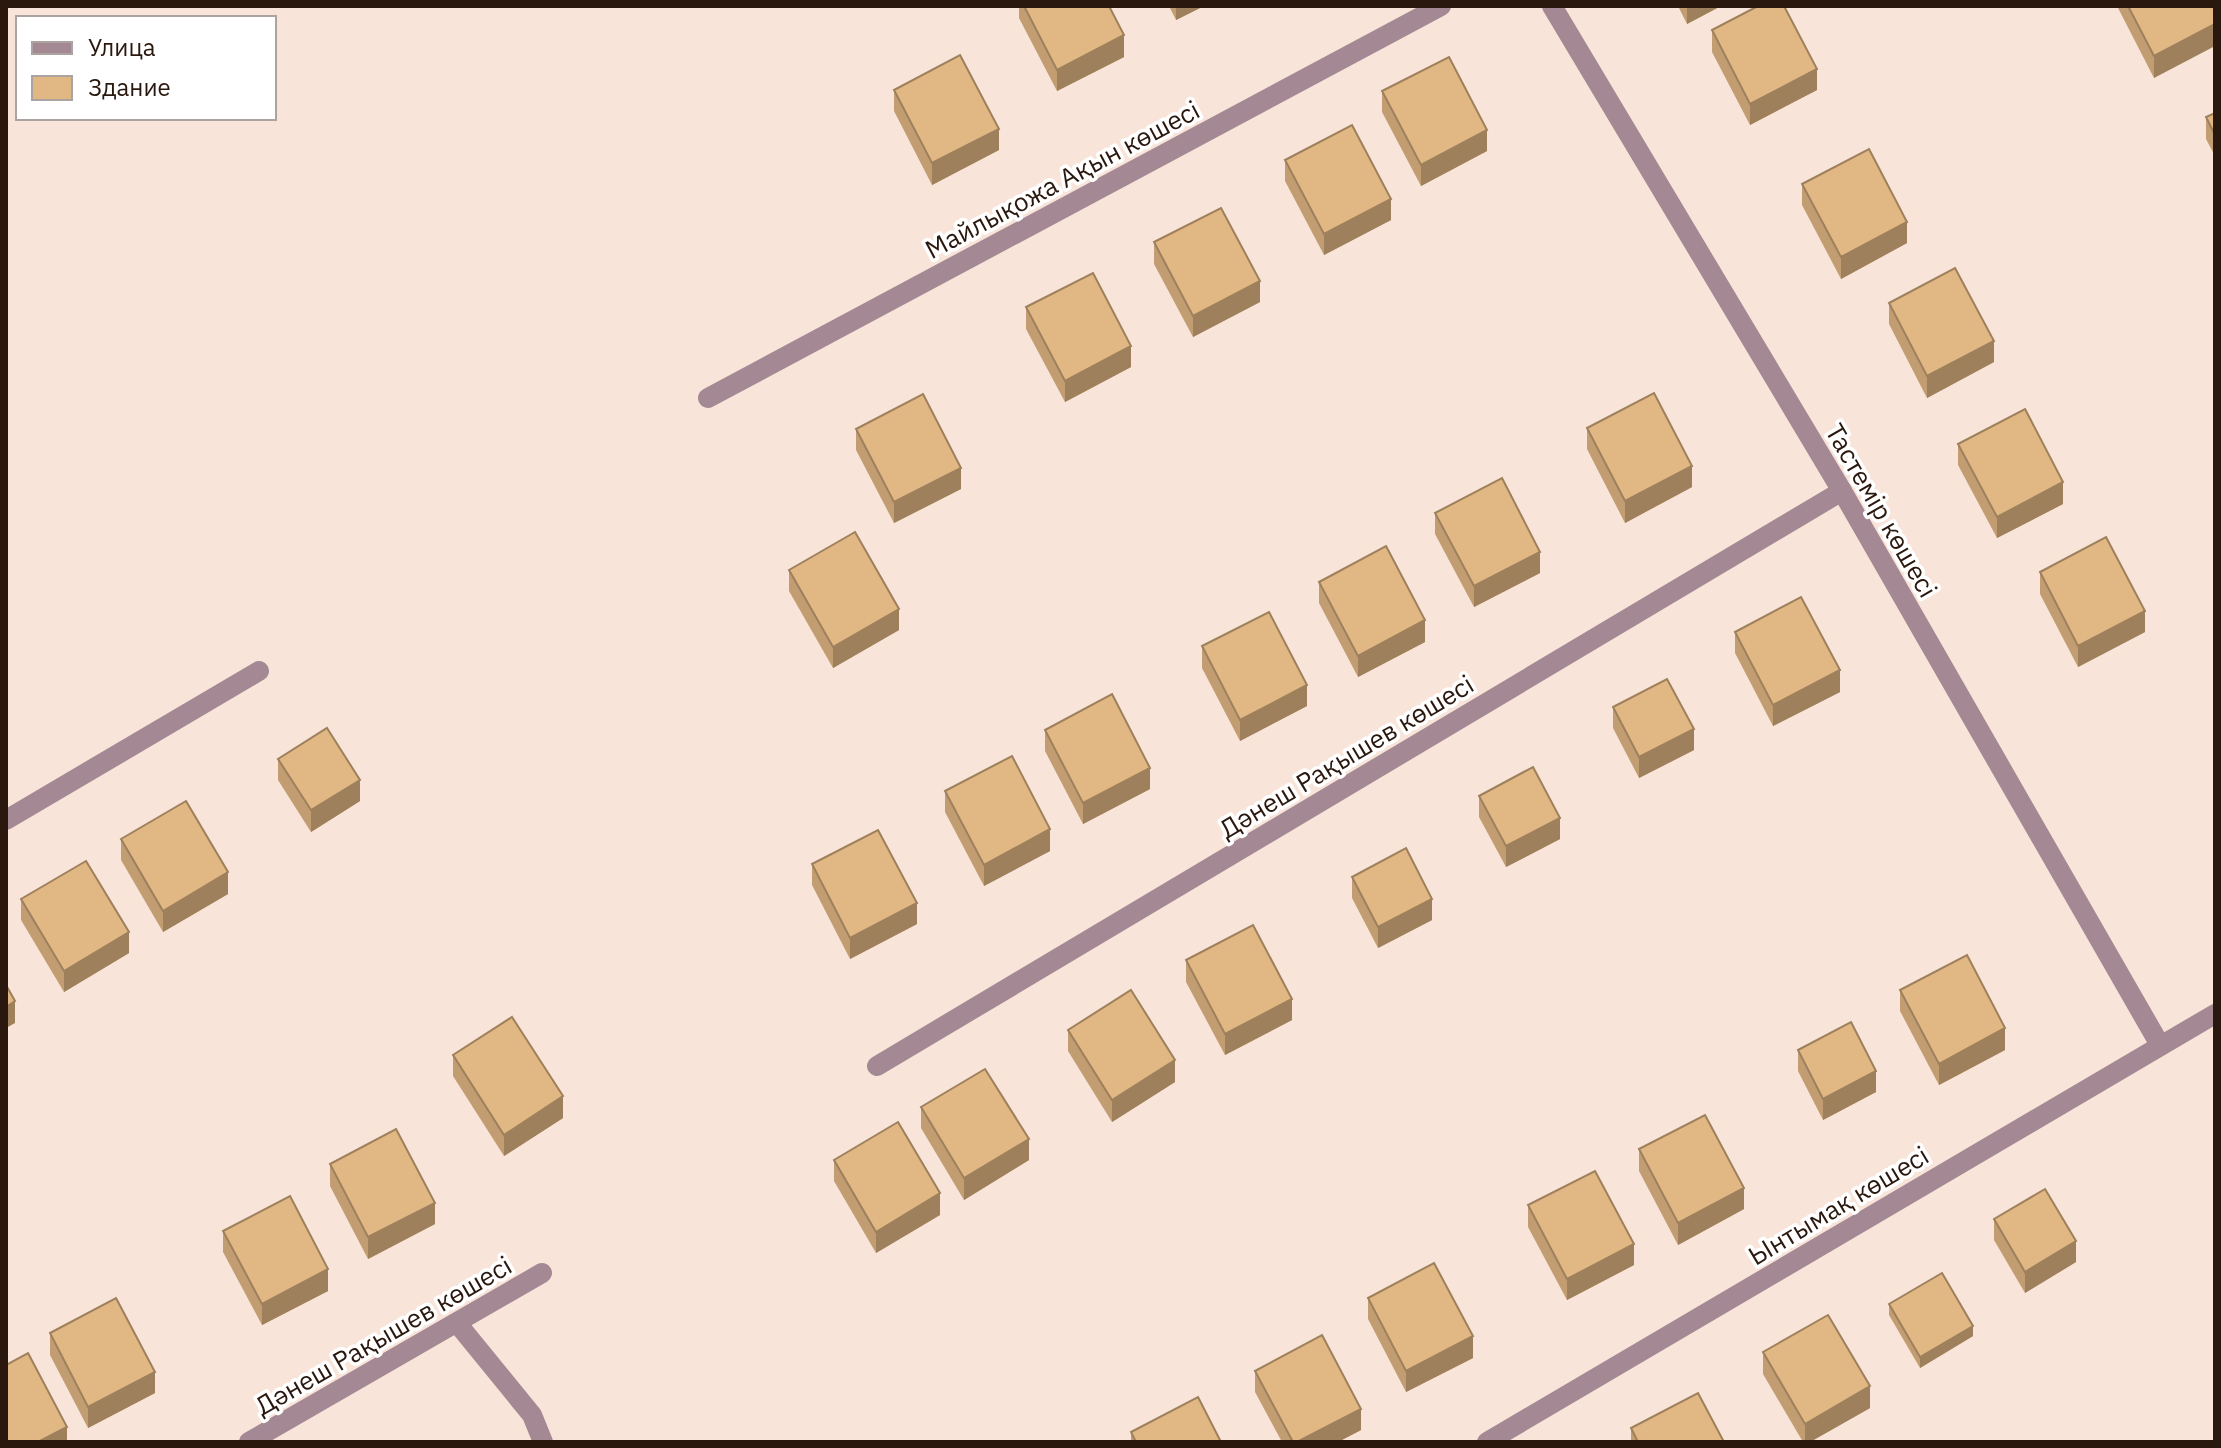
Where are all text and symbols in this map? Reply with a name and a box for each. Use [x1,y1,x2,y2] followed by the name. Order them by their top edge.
[16,16,276,120] legend
[88,31,156,63] text: Улица
[88,71,171,103] text: Здание
[919,92,1205,266] street label: Майлықожа Ақын көшесі
[1818,417,1946,603] street label: Тастемір көшесі
[1213,667,1479,845] street label: Дәнеш Рақышев көшесі
[1741,1138,1935,1272] street label: Ынтымақ көшесі
[249,1248,517,1422] street label: Дәнеш Рақышев көшесі

